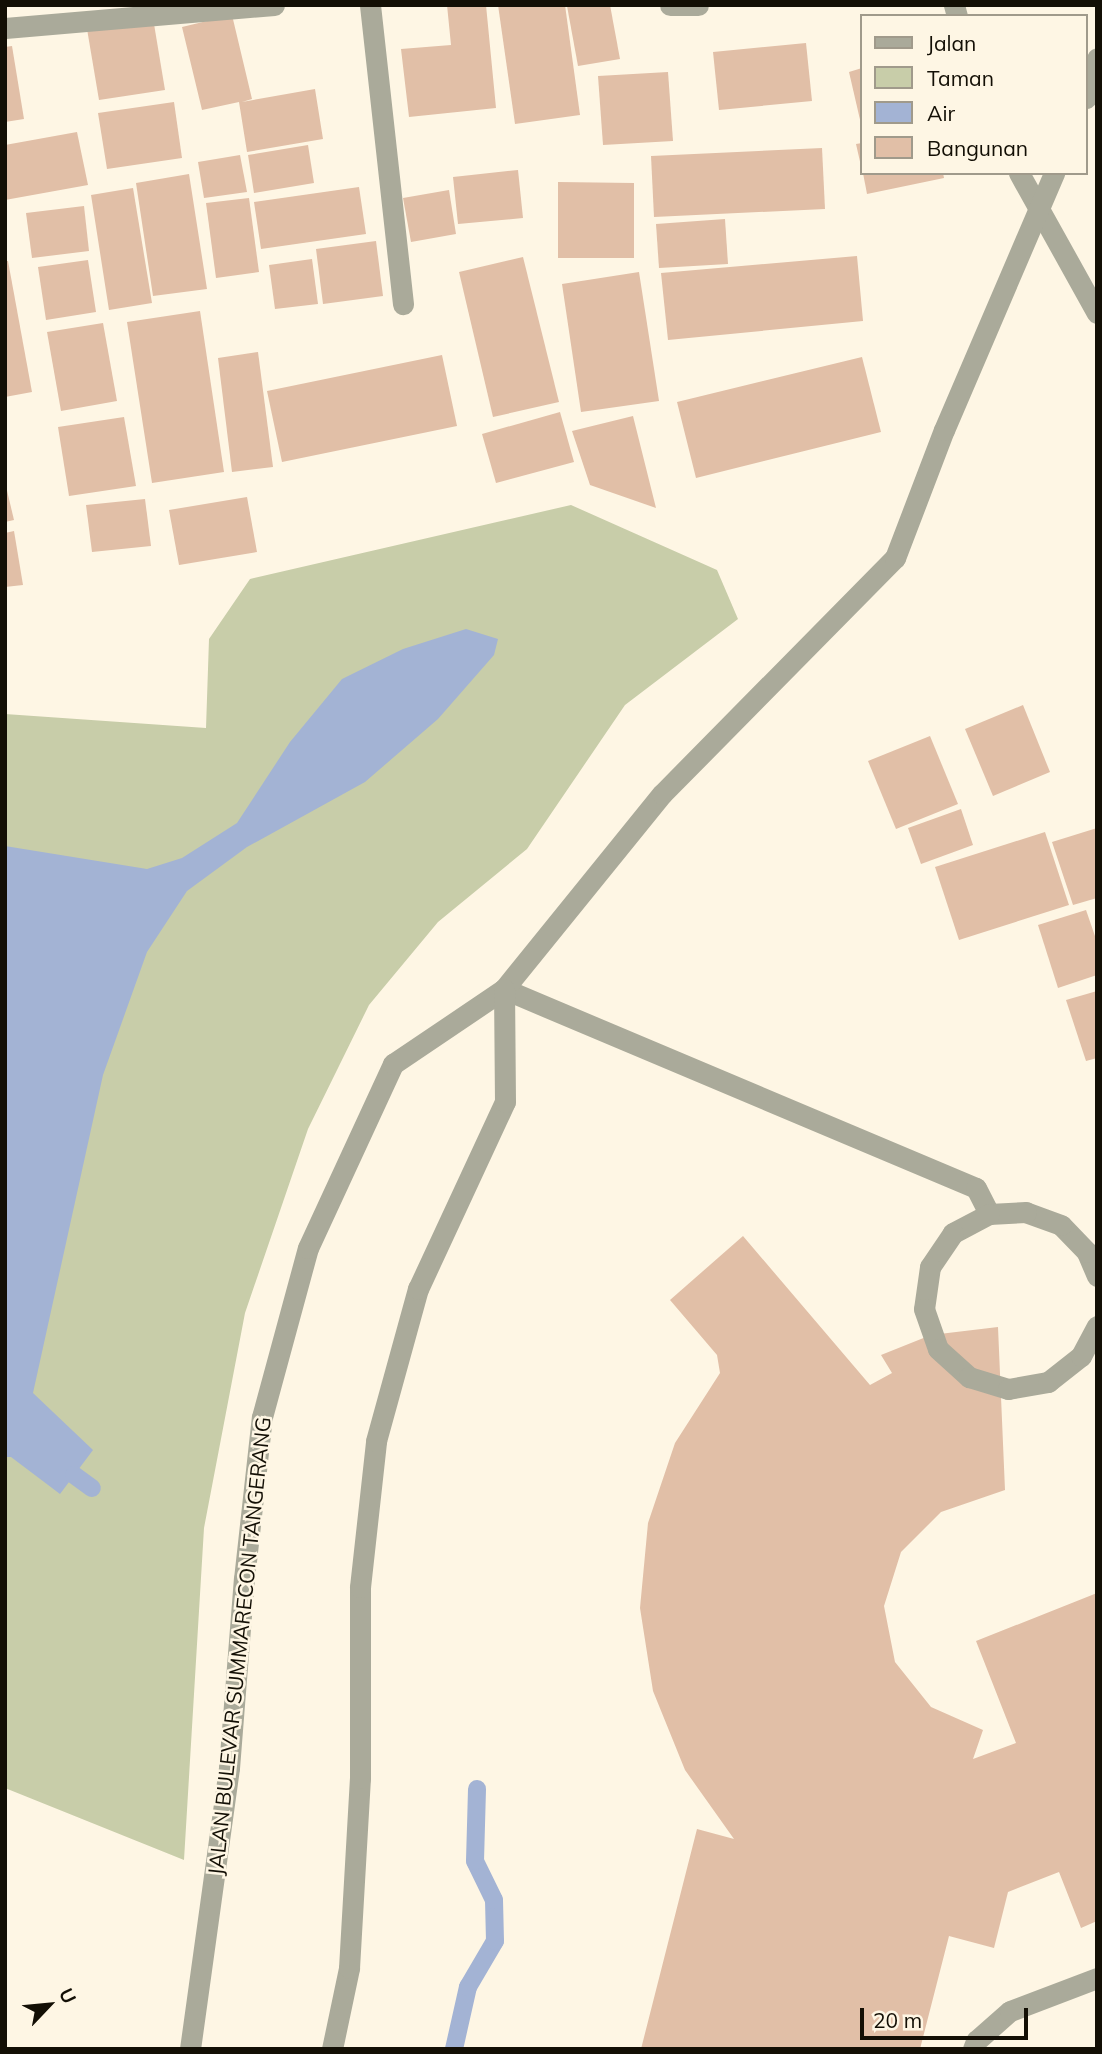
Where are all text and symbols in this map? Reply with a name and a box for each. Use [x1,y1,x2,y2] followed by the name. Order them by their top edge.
[860,14,1088,175] legend
[927,30,976,56] text: Jalan
[927,65,994,91] text: Taman
[927,100,955,126] text: Air
[927,135,1028,161] text: Bangunan
[202,1416,276,1876] street label: JALAN BULEVAR SUMMARECON TANGERANG
[14,1970,84,2040] north arrow
[54,1984,82,2007] text: U
[864,1994,1032,2038] scale bar
[873,2007,922,2033] text: 20 m

